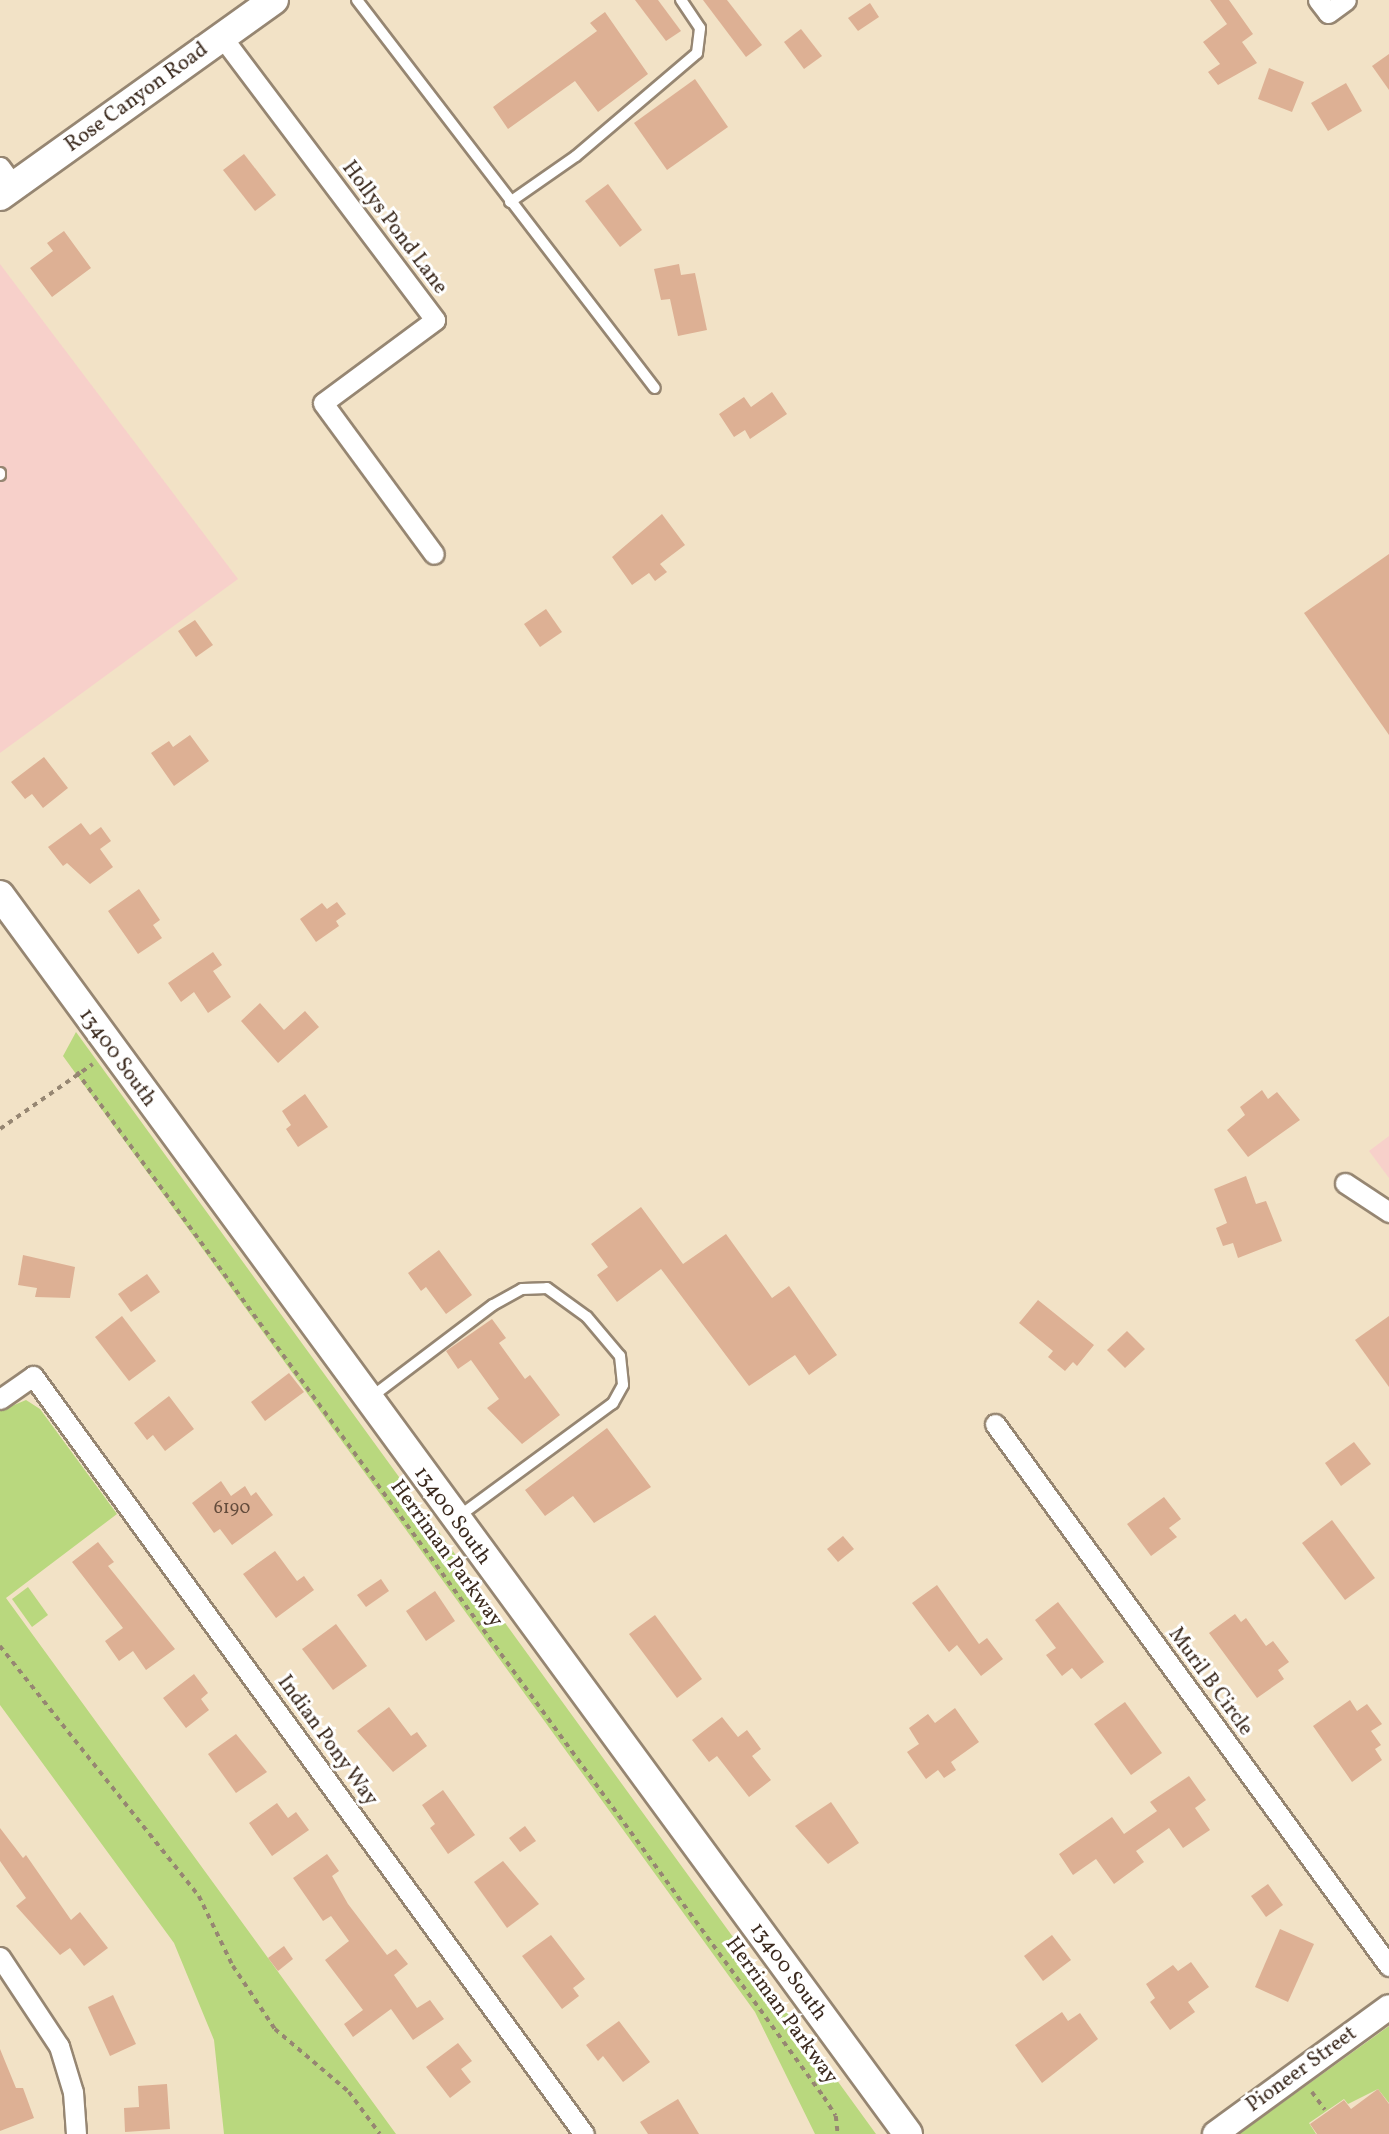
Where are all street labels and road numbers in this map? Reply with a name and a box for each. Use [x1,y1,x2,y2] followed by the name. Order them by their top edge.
[61,38,213,158] street label: Rose Canyon Road
[336,156,452,300] street label: Hollys Pond Lane
[73,1004,161,1112] street label: 13400 South
[408,1462,496,1570] street label: 13400 South
[384,1475,508,1633] street label: Herriman Parkway
[1162,1623,1258,1741] street label: Muril B Circle
[271,1670,383,1812] street label: Indian Pony Way
[744,1918,832,2026] street label: 13400 South
[719,1932,843,2090] street label: Herriman Parkway
[1242,2022,1362,2118] street label: Pioneer Street

